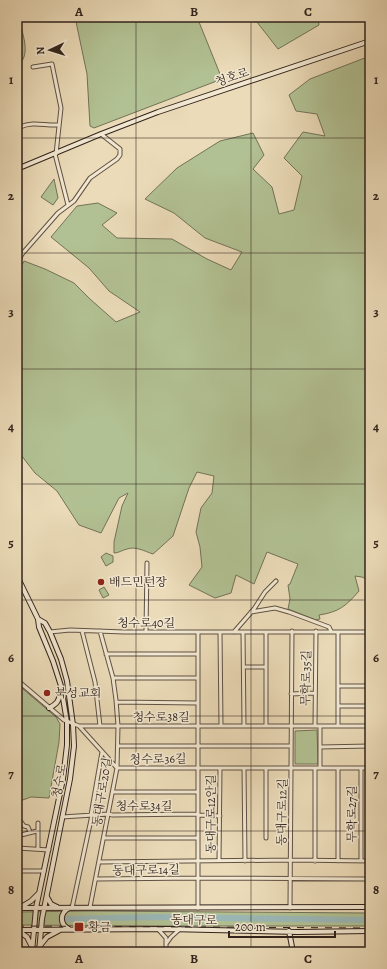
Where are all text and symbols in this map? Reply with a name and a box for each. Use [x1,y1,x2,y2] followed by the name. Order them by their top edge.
[74,3,84,20] text: A
[190,3,198,20] text: B
[304,3,312,20] text: C
[30,30,70,70] north arrow
[33,46,48,55] text: N
[213,64,251,90] street label: 청호로
[9,71,14,88] text: 1
[374,71,379,88] text: 1
[8,187,15,204] text: 2
[373,187,380,204] text: 2
[8,303,14,320] text: 3
[373,303,379,320] text: 3
[8,418,14,435] text: 4
[373,418,379,435] text: 4
[8,534,14,551] text: 5
[373,534,379,551] text: 5
[109,574,167,590] place label: 배드민턴장
[96,577,106,587] marker: 배드민턴장
[117,615,175,631] street label: 청수로40길
[8,649,14,666] text: 6
[373,649,379,666] text: 6
[298,650,314,706] street label: 무학로35길
[55,685,101,701] place label: 북성교회
[42,688,52,698] marker: 북성교회
[132,709,190,725] street label: 청수로38길
[129,751,187,767] street label: 청수로36길
[89,756,115,828] street label: 동대구로20길
[48,762,70,800] street label: 청수로
[8,765,14,782] text: 7
[373,765,379,782] text: 7
[203,774,219,854] street label: 동대구로12안길
[273,778,291,846] street label: 동대구로12길
[344,785,360,843] street label: 무학로27길
[116,798,172,814] street label: 청수로34길
[112,861,180,879] street label: 동대구로14길
[8,881,14,898] text: 8
[373,881,379,898] text: 8
[171,912,218,928] street label: 동대구로
[229,913,335,939] scale bar
[88,919,112,935] place label: 황금
[235,919,266,935] text: 200 m
[73,921,85,933] marker: 황금
[74,950,84,967] text: A
[190,950,198,967] text: B
[304,950,312,967] text: C

